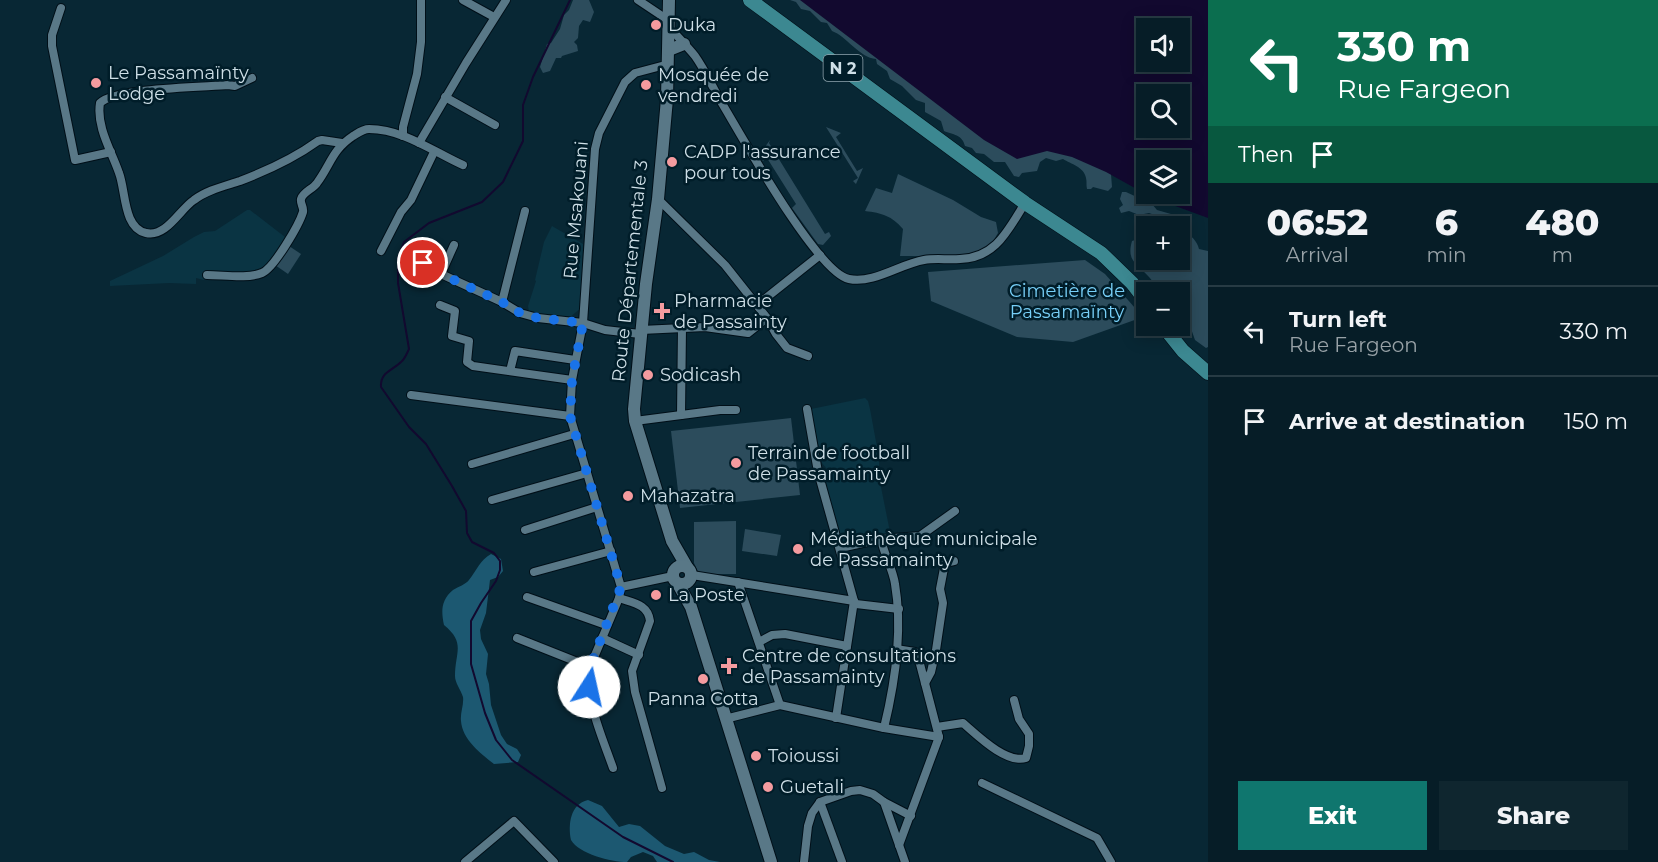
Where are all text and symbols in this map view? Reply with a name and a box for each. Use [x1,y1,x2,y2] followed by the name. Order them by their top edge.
[668,14,716,36] place label: Duka
[649,18,663,32] marker: Duka
[1136,18,1190,336] map controls
[1136,18,1190,72] button: sound
[1337,20,1471,72] text: 330 m
[1238,24,1316,102] icon: left
[824,55,862,81] road number: N 2
[108,62,249,105] place label: Le Passamaïnty Lodge
[658,64,769,107] place label: Mosquée de vendredi
[1337,72,1511,105] text: Rue Fargeon
[89,76,103,90] marker: Le Passamaïnty Lodge
[639,78,653,92] marker: Mosquée de vendredi
[1136,84,1190,138] button: search
[1306,138,1339,171] icon: arrive
[559,140,593,280] street label: Rue Msakouani
[684,141,841,184] place label: CADP l'assurance pour tous
[1238,141,1294,168] text: Then
[1136,150,1190,204] button: layers
[665,155,679,169] marker: CADP l'assurance pour tous
[607,159,653,383] street label: Route Départementale 3
[1267,200,1368,244] text: 06:52
[1435,200,1458,244] text: 6
[1525,200,1599,244] text: 480
[1136,216,1190,270] button: +
[397,237,448,288] pin
[1286,243,1349,267] text: Arrival
[1426,243,1467,267] text: min
[1552,243,1573,267] text: m
[406,246,439,279] icon: arrive
[1009,280,1125,323] park label: Cimetière de Passamaïnty
[1136,282,1190,336] button: −
[674,290,787,333] place label: Pharmacie de Passainty
[655,304,669,318] marker: Pharmacie de Passainty
[1289,306,1387,333] text: Turn left
[1238,315,1271,348] icon: left
[1560,318,1628,345] text: 330 m
[1289,333,1418,357] text: Rue Fargeon
[660,364,741,386] place label: Sodicash
[641,368,655,382] marker: Sodicash
[1238,405,1271,438] icon: arrive
[1289,408,1525,435] text: Arrive at destination
[1564,408,1628,435] text: 150 m
[748,442,910,485] place label: Terrain de football de Passamainty
[729,456,743,470] marker: Terrain de football de Passamainty
[640,485,735,507] place label: Mahazatra
[621,489,635,503] marker: Mahazatra
[810,528,1038,571] place label: Médiathèque municipale de Passamainty
[791,542,805,556] marker: Médiathèque municipale de Passamainty
[668,584,745,606] place label: La Poste
[649,588,663,602] marker: La Poste
[742,645,956,688] place label: Centre de consultations de Passamainty
[557,655,621,719] position arrow
[720,657,738,675] marker: Centre de consultations de Passamainty
[696,672,710,686] marker: Panna Cotta
[647,688,759,710] place label: Panna Cotta
[768,745,839,767] place label: Toioussi
[749,749,763,763] marker: Toioussi
[780,776,844,798] place label: Guetali
[761,780,775,794] marker: Guetali
[1238,781,1427,850] button: Exit
[1439,781,1628,850] button: Share

